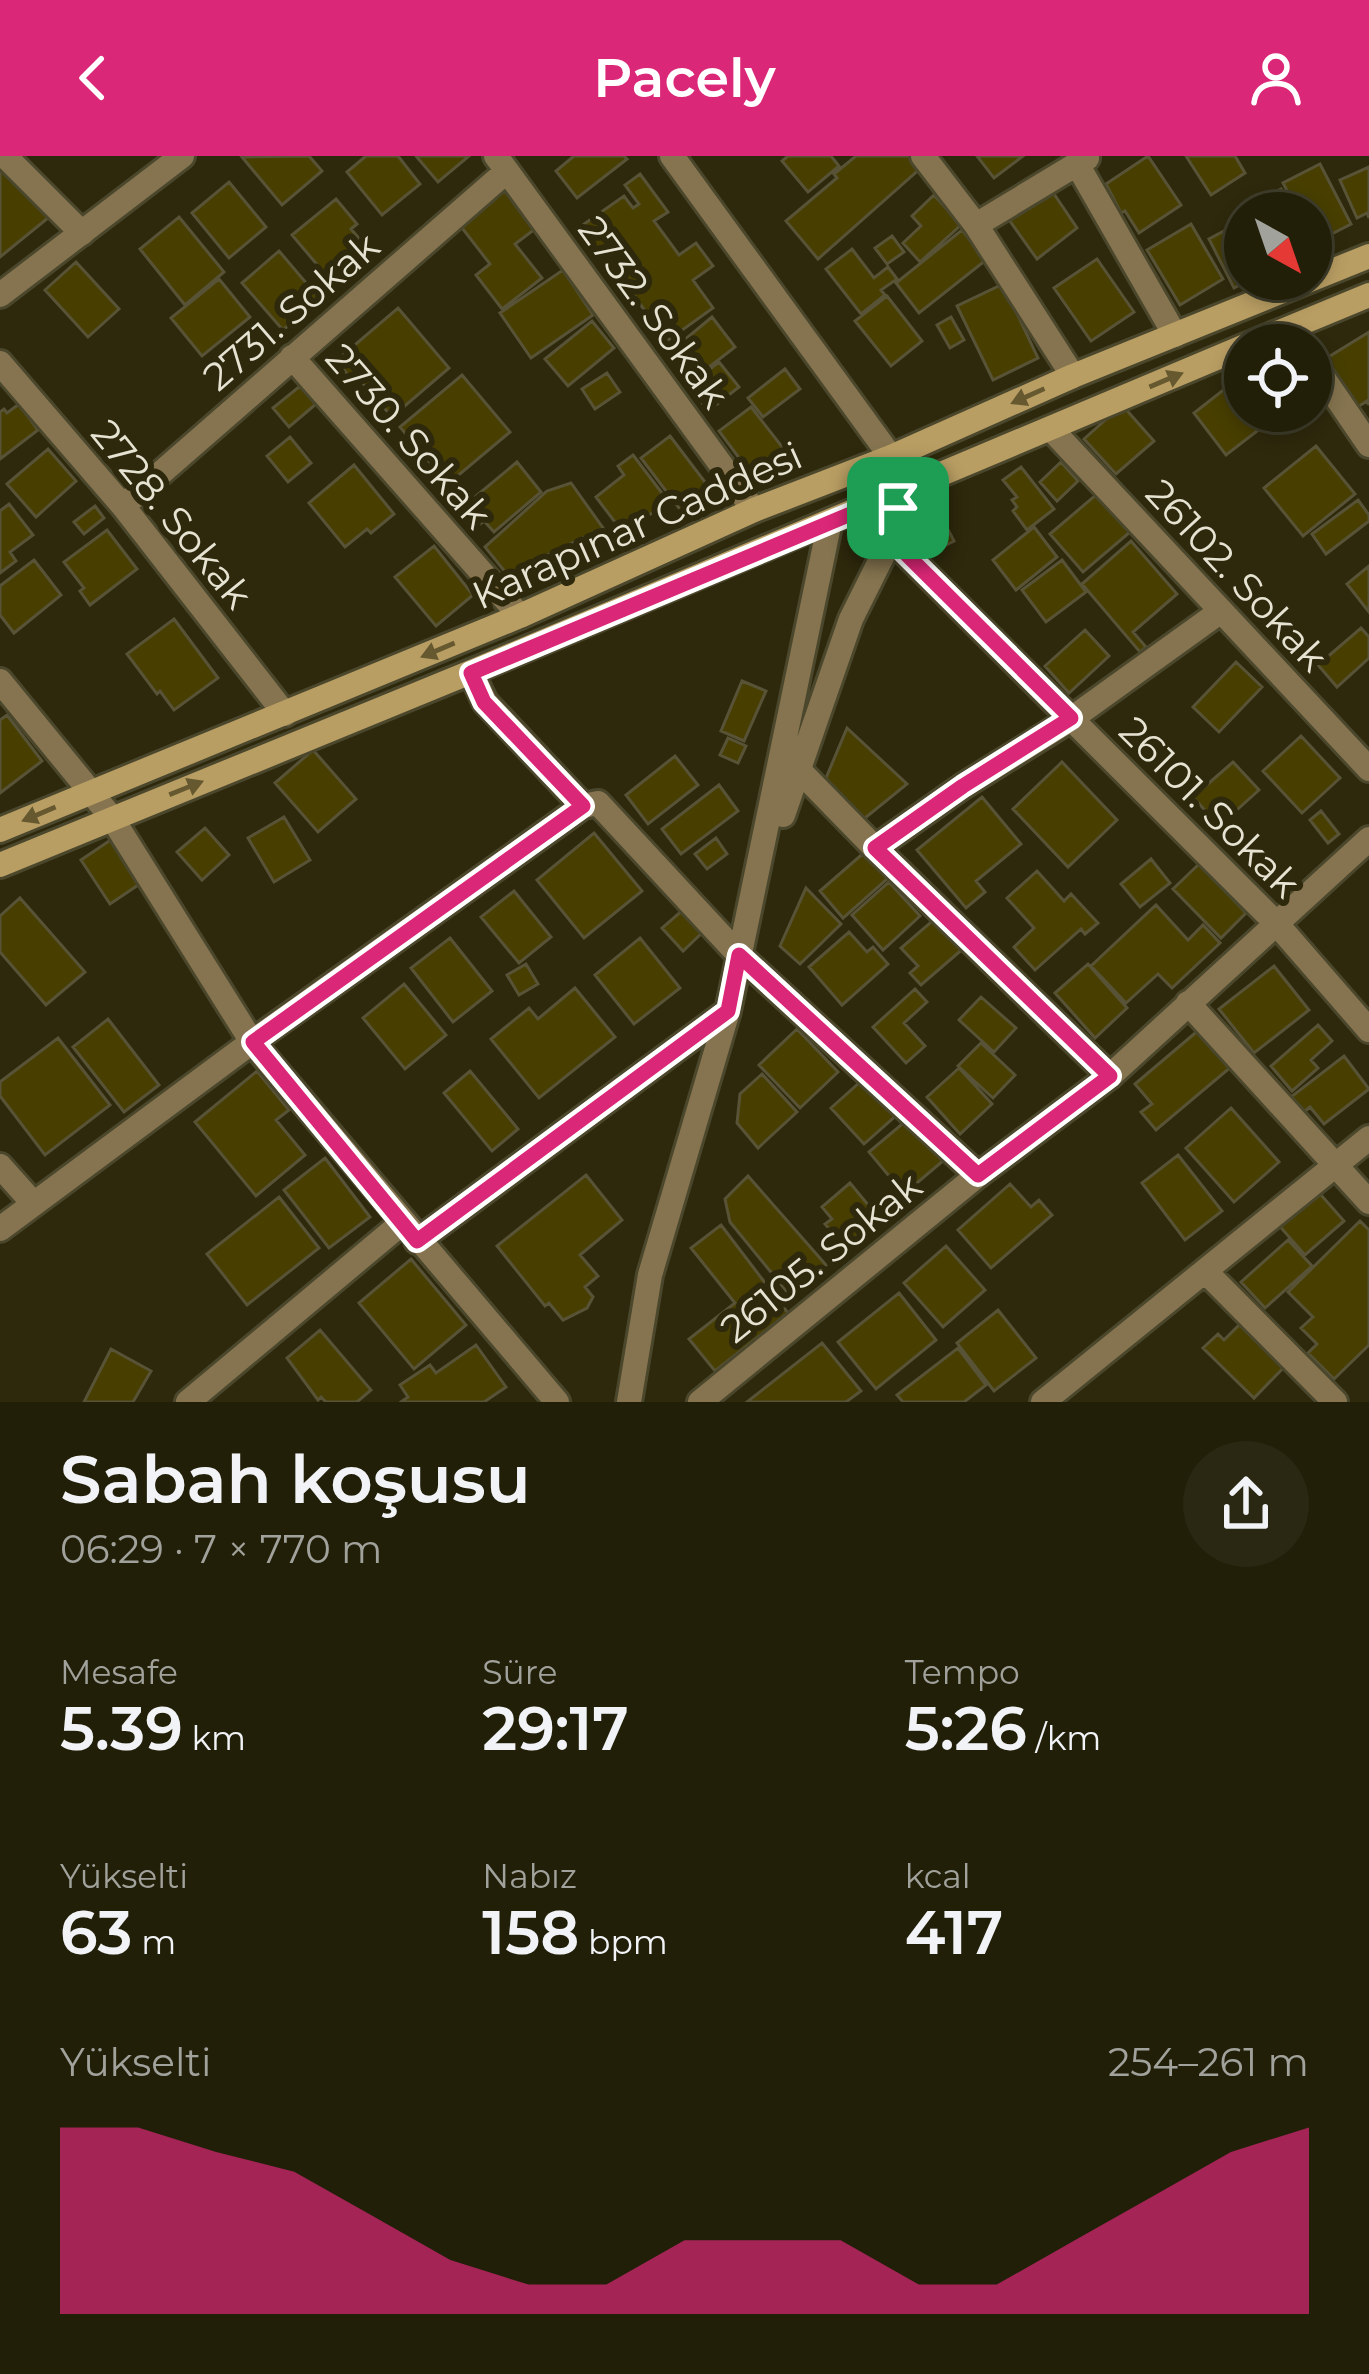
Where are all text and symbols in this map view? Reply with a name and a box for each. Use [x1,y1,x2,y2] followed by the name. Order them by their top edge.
[60,45,126,111] icon: back
[593,45,776,111] text: Pacely
[1243,45,1309,111] icon: person
[1224,192,1332,300] north arrow
[1224,192,1332,432] map controls
[568,207,740,418] street label: 2732. Sokak
[193,221,389,400] street label: 2731. Sokak
[1224,324,1332,432] button: locate
[316,334,502,538] street label: 2730. Sokak
[1149,370,1184,390] one-way arrow
[1010,387,1045,407] one-way arrow
[81,410,263,618] street label: 2728. Sokak
[465,431,809,619] street label: Karapınar Caddesi
[847,457,949,559] pin
[1136,469,1338,681] street label: 26102. Sokak
[865,475,931,541] icon: arrive
[420,641,456,660] one-way arrow
[1110,707,1311,908] street label: 26101. Sokak
[168,778,204,797] one-way arrow
[20,805,56,824] one-way arrow
[711,1161,931,1352] street label: 26105. Sokak
[60,1439,531,1520] text: Sabah koşusu
[1183,1441,1309,1567] button: share
[60,1525,382,1573] text: 06:29 · 7 × 770 m
[60,1652,178,1692] text: Mesafe
[482,1652,558,1692] text: Süre
[905,1652,1020,1692] text: Tempo
[60,1692,183,1765] text: 5.39
[482,1692,629,1765] text: 29:17
[905,1692,1027,1765] text: 5:26
[183,1718,246,1758] text: km
[1027,1718,1101,1758] text: /km
[60,1856,188,1896] text: Yükselti
[482,1856,577,1896] text: Nabız
[905,1856,971,1896] text: kcal
[60,1896,133,1969] text: 63
[482,1896,579,1969] text: 158
[905,1896,1003,1969] text: 417
[133,1922,176,1962] text: m
[579,1922,668,1962] text: bpm
[60,2038,211,2086] text: Yükselti
[1108,2038,1309,2086] text: 254–261 m

